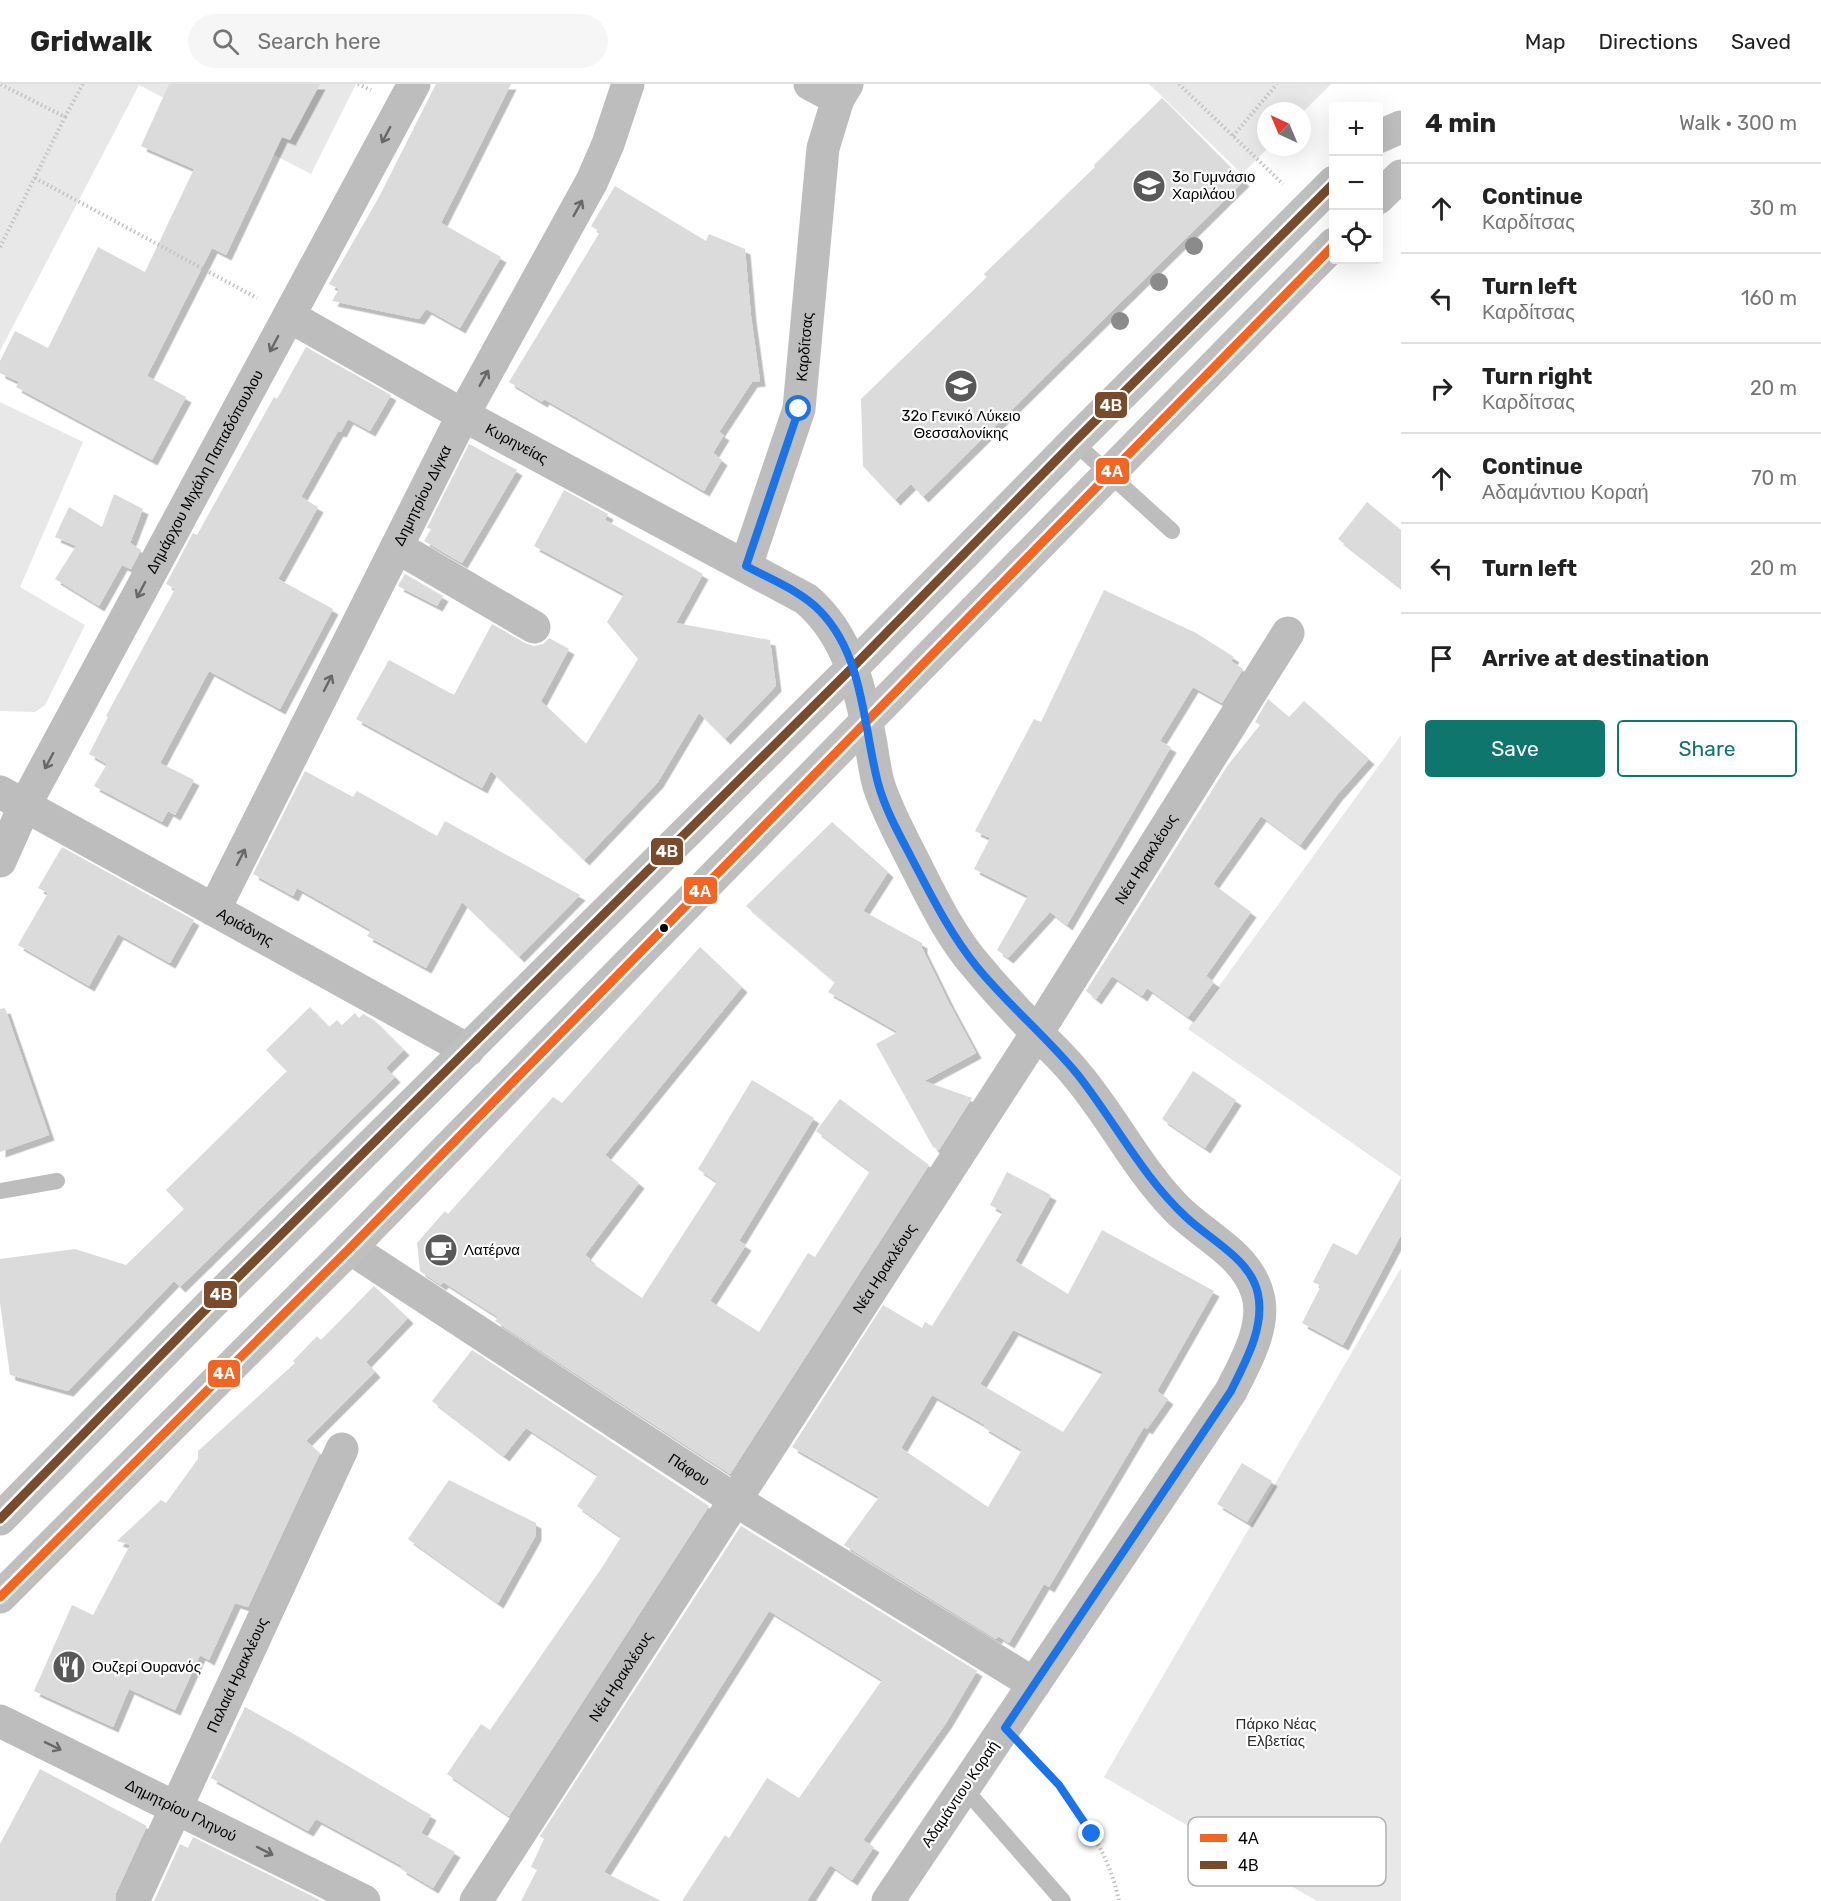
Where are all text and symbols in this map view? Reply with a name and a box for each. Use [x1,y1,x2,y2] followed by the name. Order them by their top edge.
[188,14,608,68] search box
[30,25,152,58] text: Gridwalk
[209,25,242,58] icon: search
[257,28,381,55] text: Search here
[1525,29,1566,54] text: Map
[1599,29,1698,54] text: Directions
[1731,29,1791,54] text: Saved
[1257,102,1311,156] north arrow
[1329,102,1383,264] map controls
[1329,102,1383,156] button: +
[1425,108,1496,139] text: 4 min
[1679,111,1797,135] text: Walk · 300 m
[380,126,391,144] one-way arrow
[1329,156,1383,210] button: −
[1131,168,1167,204] school or university icon: 3ο Γυμνάσιο Χαριλάου
[1172,168,1255,203] place label: 3ο Γυμνάσιο Χαριλάου
[1482,183,1583,210] text: Continue
[1425,192,1458,225] icon: ahead
[1750,196,1797,220] text: 30 m
[573,199,584,217] one-way arrow
[1329,210,1383,264] button: locate
[1482,210,1575,234] text: Καρδίτσας
[1482,273,1577,300] text: Turn left
[1425,282,1458,315] icon: left
[1741,286,1797,310] text: 160 m
[1482,300,1575,324] text: Καρδίτσας
[793,311,817,382] street label: Καρδίτσας
[268,335,279,353] one-way arrow
[1482,363,1592,390] text: Turn right
[143,367,267,577] street label: Δημάρχου Μιχάλη Παπαδόπουλου
[943,368,979,404] school or university icon: 32ο Γενικό Λύκειο Θεσσαλονίκης
[478,370,490,387] one-way arrow
[1425,372,1458,405] icon: right
[1750,376,1797,400] text: 20 m
[1482,390,1575,414] text: Καρδίτσας
[1094,391,1128,419] line badge: 4Β
[785,395,811,421] route start
[1100,396,1122,415] text: 4Β
[901,407,1021,442] place label: 32ο Γενικό Λύκειο Θεσσαλονίκης
[482,420,551,468] street label: Κυρηνείας
[390,442,455,549] street label: Δημητρίου Δίγκα
[1482,453,1583,480] text: Continue
[1095,457,1130,485] line badge: 4Α
[1101,462,1124,481] text: 4Α
[1425,462,1458,495] icon: ahead
[1751,466,1797,490] text: 70 m
[1482,480,1649,504] text: Αδαμάντιου Κοραή
[1425,552,1458,585] icon: left
[1482,555,1577,582] text: Turn left
[1750,556,1797,580] text: 20 m
[135,581,147,598] one-way arrow
[1425,642,1458,675] icon: arrive
[1482,645,1709,672] text: Arrive at destination
[323,675,335,693] one-way arrow
[1425,720,1605,777] button: Save
[1617,720,1797,777] button: Share
[43,752,54,770] one-way arrow
[1111,810,1181,908] street label: Νέα Ηρακλέους
[650,837,684,866] line badge: 4Β
[656,842,678,861] text: 4Β
[235,849,247,867] one-way arrow
[683,876,718,905] line badge: 4Α
[689,882,712,901] text: 4Α
[214,904,277,950] street label: Αριάδνης
[658,922,670,934] unlabelled marker
[849,1220,920,1317] street label: Νέα Ηρακλέους
[423,1232,459,1268] cafe icon: Λατέρνα
[464,1241,520,1259] place label: Λατέρνα
[203,1280,238,1309] line badge: 4Β
[210,1285,232,1304] text: 4Β
[207,1359,241,1388] line badge: 4Α
[213,1364,236,1383] text: 4Α
[665,1450,713,1490] street label: Πάφου
[203,1615,272,1735] street label: Παλαιά Ηρακλέους
[585,1628,657,1725] street label: Νέα Ηρακλέους
[51,1649,87,1685] restaurant icon: Ουζερί Ουρανός
[92,1658,201,1676] place label: Ουζερί Ουρανός
[1236,1715,1316,1750] park label: Πάρκο Νέας Ελβετίας
[918,1737,1002,1851] street label: Αδαμάντιου Κοραή
[43,1741,61,1753] one-way arrow
[123,1776,240,1846] street label: Δημητρίου Γληνού
[1188,1817,1386,1886] legend
[1078,1820,1104,1846] route end
[1238,1829,1259,1848] text: 4Α
[256,1846,274,1858] one-way arrow
[1238,1856,1259,1875] text: 4Β

